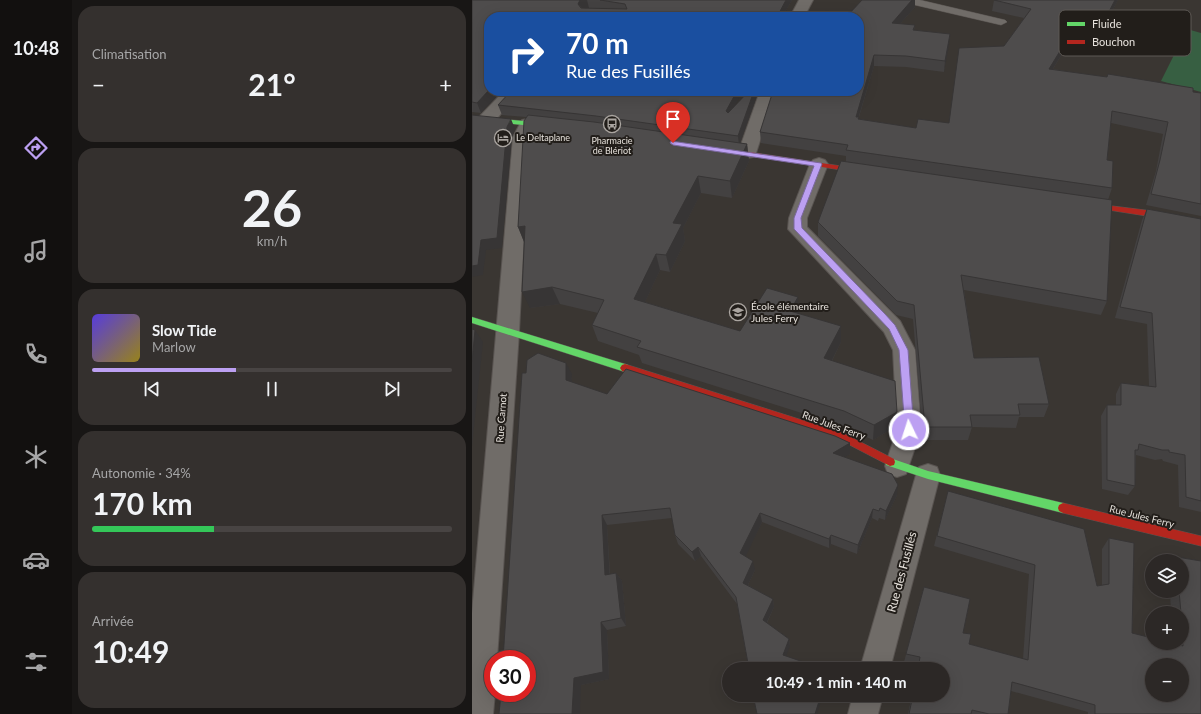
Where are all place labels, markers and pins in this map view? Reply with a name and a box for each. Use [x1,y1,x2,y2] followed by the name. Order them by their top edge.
[656,102,690,143] pin
[602,114,622,134] bus stop icon: Pharmacie de Blériot
[493,128,513,148] hotel icon: Le Deltaplane
[516,132,570,143] place label: Le Deltaplane
[591,135,633,156] place label: Pharmacie de Blériot
[751,300,829,324] place label: École élémentaire Jules Ferry
[728,302,748,322] school or university icon: École élémentaire Jules Ferry

